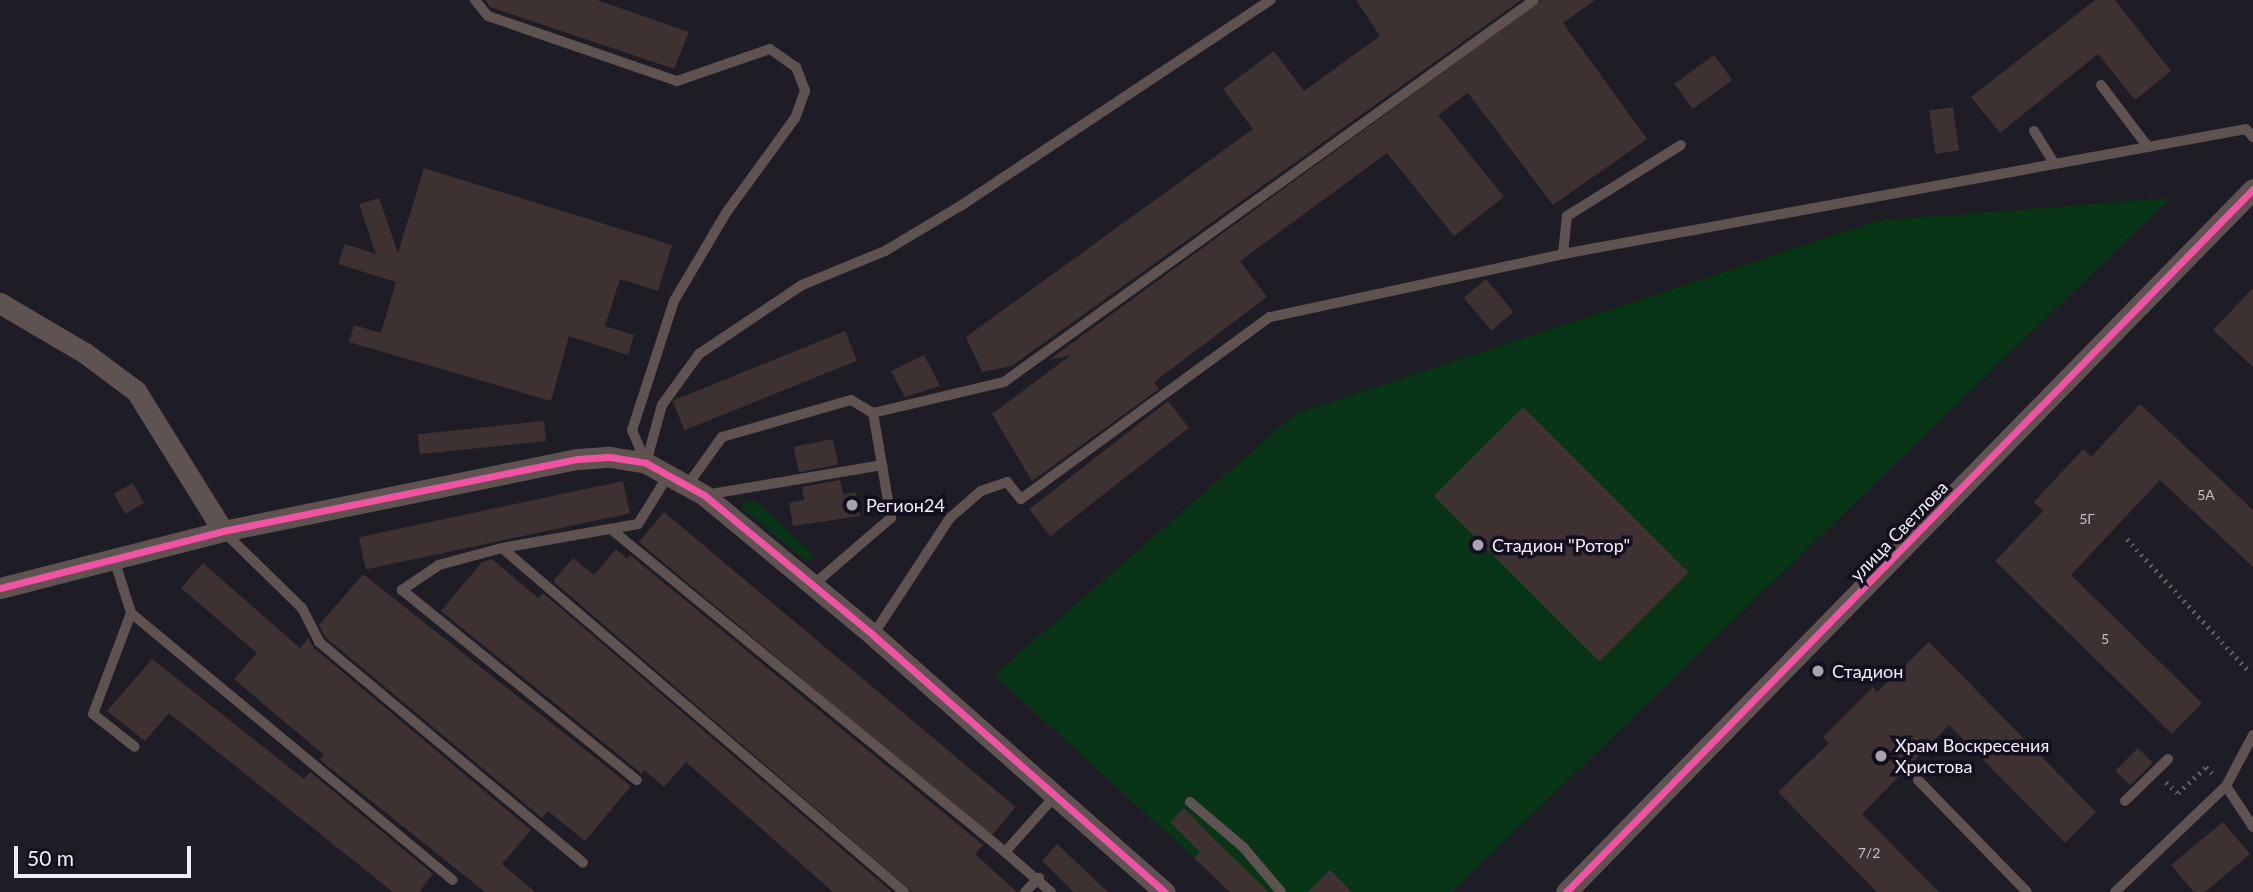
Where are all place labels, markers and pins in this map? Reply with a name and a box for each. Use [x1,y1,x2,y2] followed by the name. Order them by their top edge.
[866,494,945,516] place label: Регион24
[844,497,860,513] marker: Регион24
[1492,534,1630,556] place label: Стадион "Ротор"
[1470,537,1486,553] marker: Стадион "Ротор"
[1832,660,1903,682] place label: Стадион
[1810,663,1826,679] marker: Стадион
[1895,735,2049,778] place label: Храм Воскресения Христова
[1873,748,1889,764] marker: Храм Воскресения Христова

